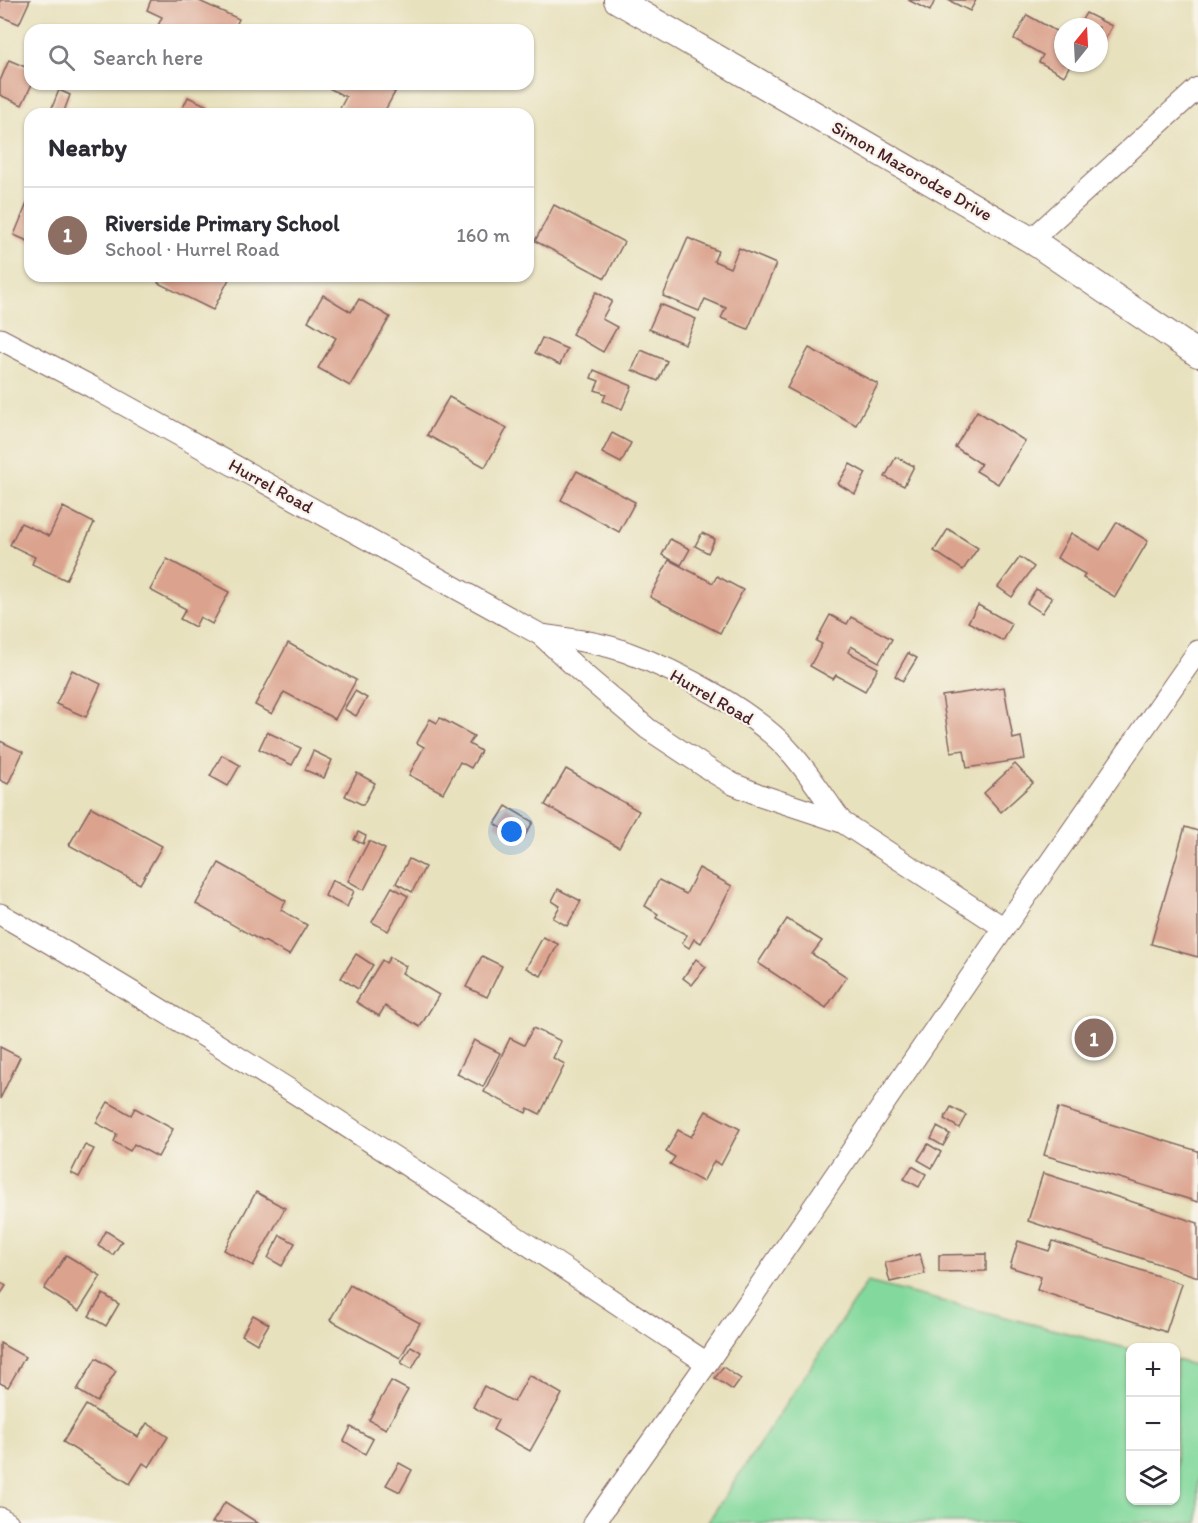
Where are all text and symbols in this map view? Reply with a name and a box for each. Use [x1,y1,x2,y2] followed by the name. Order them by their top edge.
[1054,18,1108,72] north arrow
[24,24,534,90] search box
[45,41,78,74] icon: search
[93,44,203,71] text: Search here
[828,116,996,226] street label: Simon Mazorodze Drive
[48,131,127,163] text: Nearby
[105,210,339,237] text: Riverside Primary School
[63,223,72,247] text: 1
[457,223,510,247] text: 160 m
[105,237,279,261] text: School · Hurrel Road
[225,454,317,518] street label: Hurrel Road
[666,664,758,730] street label: Hurrel Road
[497,817,526,846] your location
[1074,1016,1114,1060] pin: 1
[1126,1343,1180,1505] map controls
[1126,1343,1180,1397] button: +
[1126,1397,1180,1451] button: −
[1126,1451,1180,1505] button: layers

